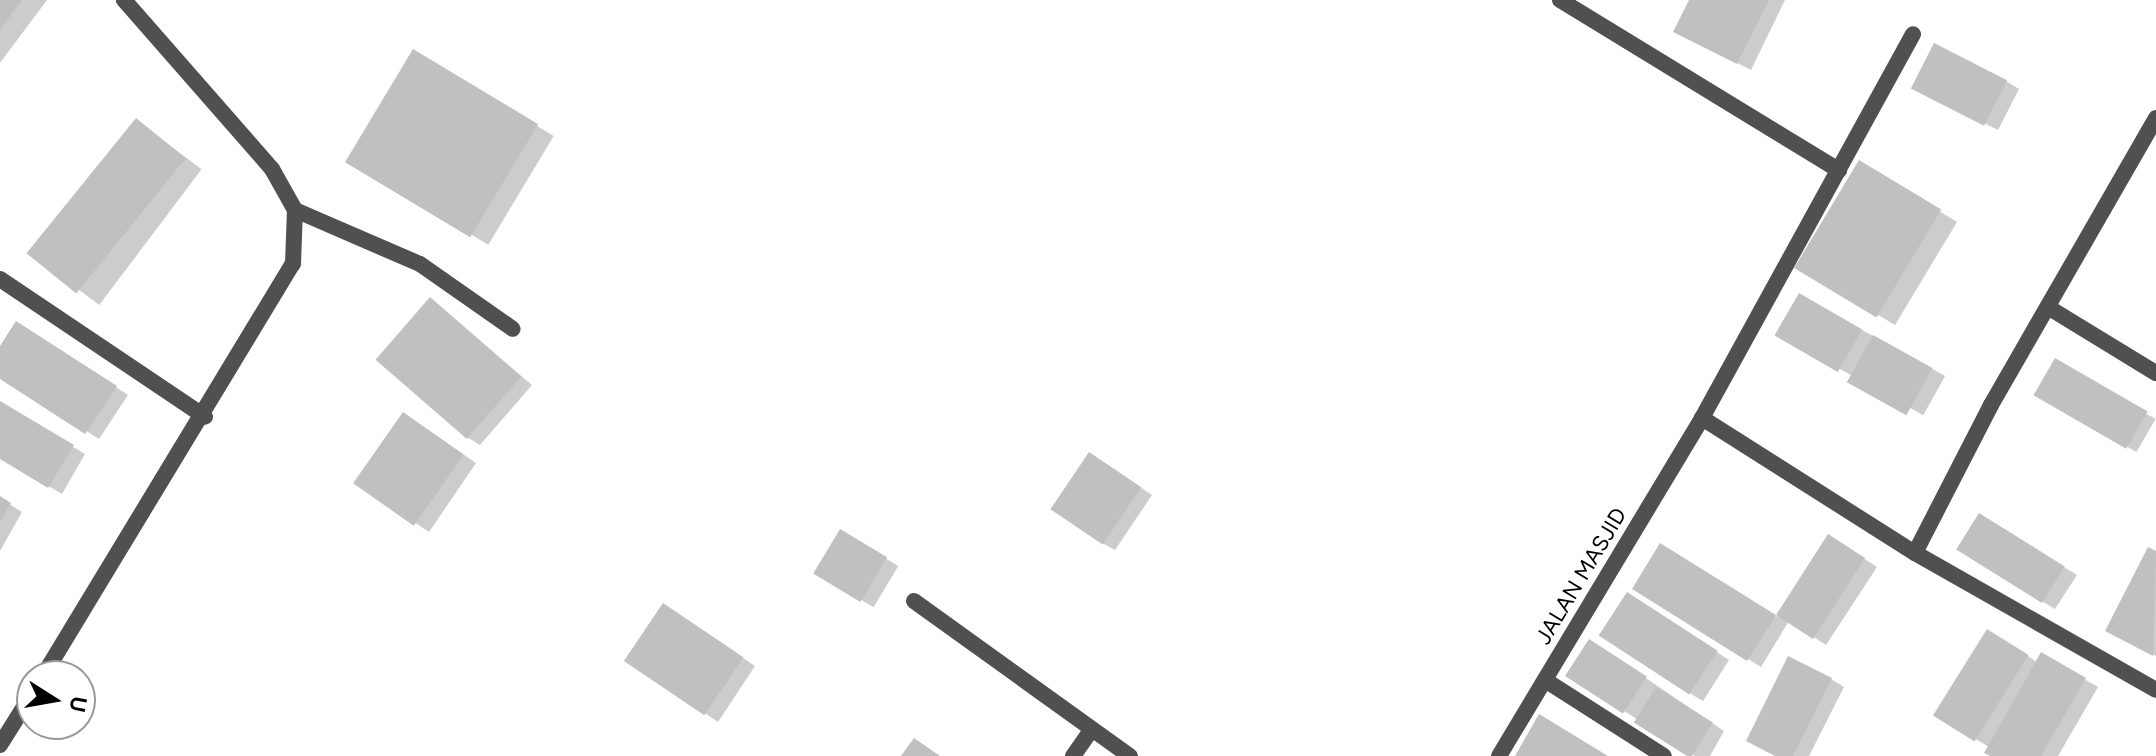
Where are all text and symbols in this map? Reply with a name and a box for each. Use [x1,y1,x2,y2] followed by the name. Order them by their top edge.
[1530,503,1632,649] street label: JALAN MASJID
[16,660,96,740] north arrow
[63,694,93,714] text: U

